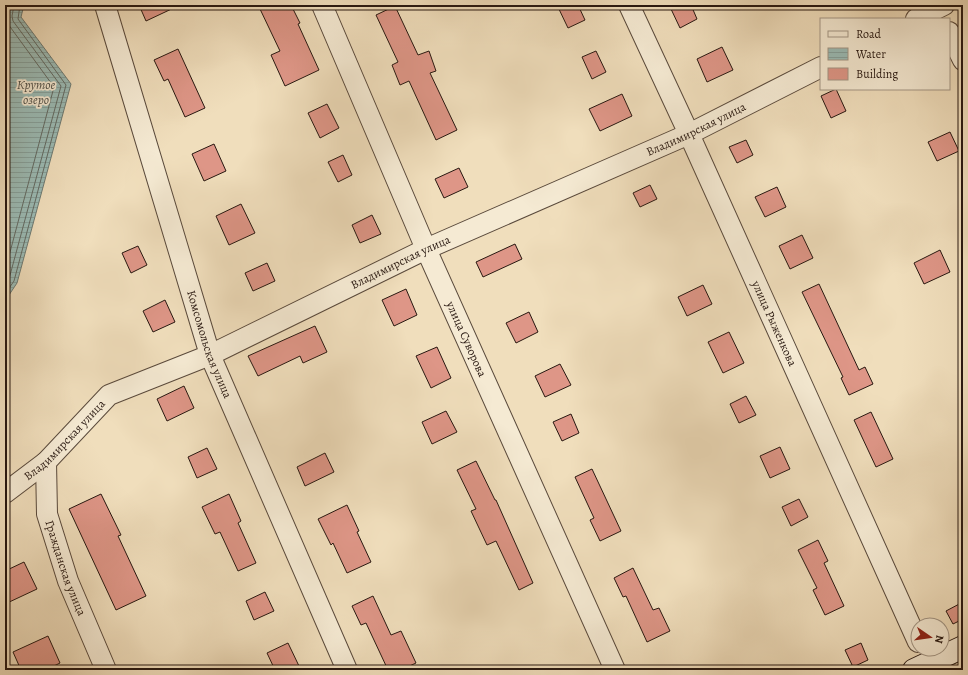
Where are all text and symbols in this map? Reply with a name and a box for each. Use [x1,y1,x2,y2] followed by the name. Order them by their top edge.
[820,18,950,90] legend
[856,26,882,42] text: Road
[855,46,886,62] text: Water
[856,66,898,82] text: Building
[17,76,56,108] water label: Крутое озеро
[644,98,749,160] street label: Владимирская улица
[348,231,453,293] street label: Владимирская улица
[748,277,801,369] street label: улица Рыженкова
[183,288,236,401] street label: Комсомольская улица
[442,298,491,380] street label: улица Суворова
[21,396,109,484] street label: Владимирская улица
[41,518,90,619] street label: Гражданская улица
[910,617,950,657] north arrow
[931,634,947,645] text: N

